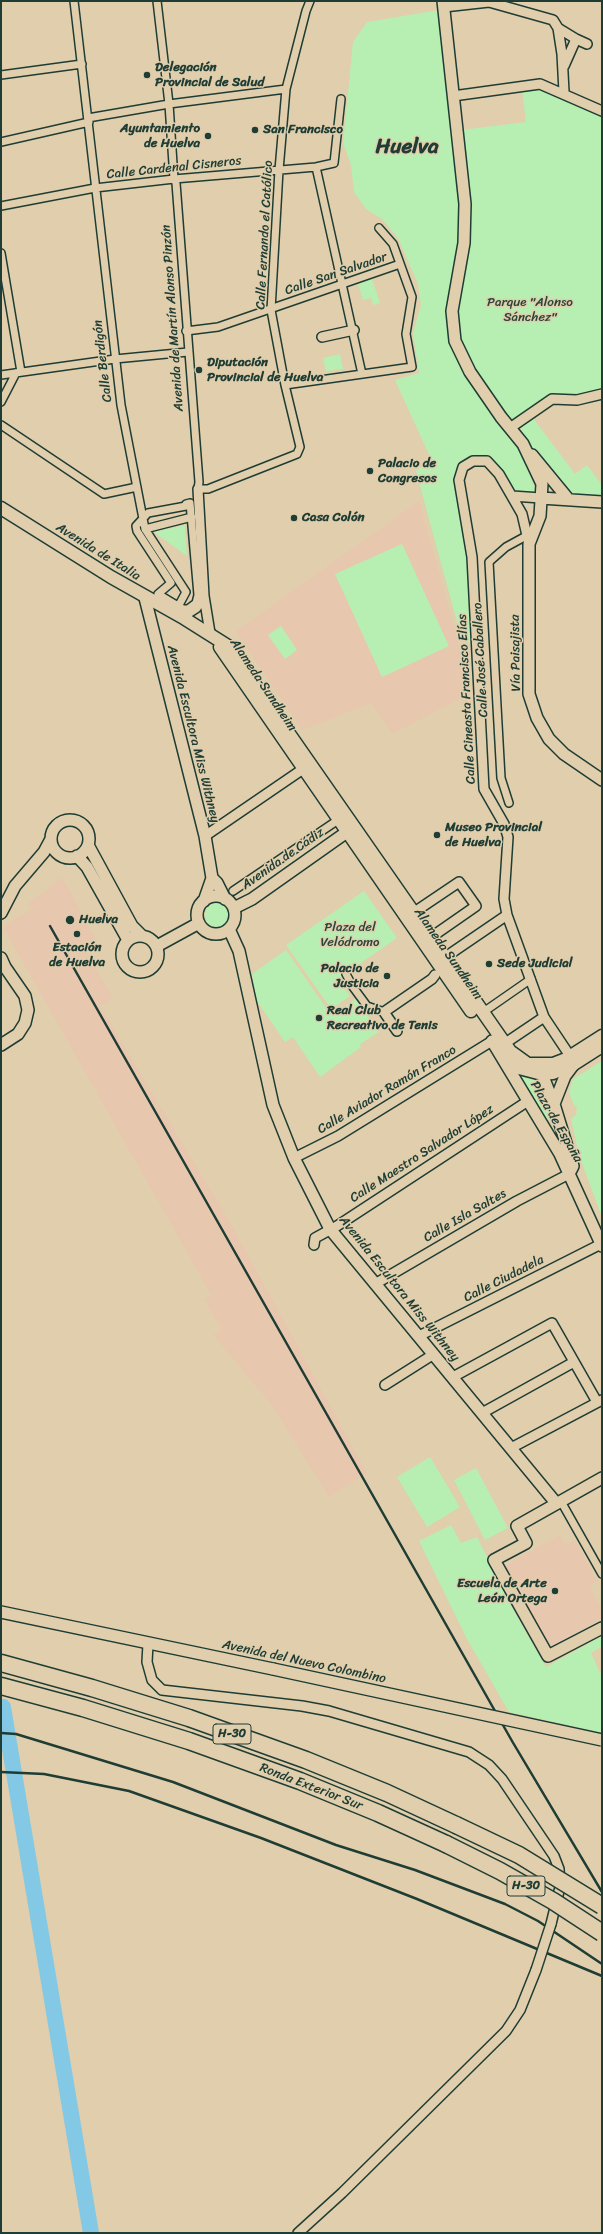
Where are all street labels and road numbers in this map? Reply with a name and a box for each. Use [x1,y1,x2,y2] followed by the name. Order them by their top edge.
[106,153,242,183] street label: Calle Cardenal Cisneros
[253,160,277,310] street label: Calle Fernando el Católico
[159,224,187,412] street label: Avenida de Martín Alonso Pinzón
[283,249,389,299] street label: Calle San Salvador
[90,319,116,403] street label: Calle Berdigón
[53,520,143,584] street label: Avenida de Italia
[470,602,492,718] street label: Calle José Caballero
[455,613,479,785] street label: Calle Cineasta Francisco Elías
[508,614,524,692] street label: Vía Paisajista
[226,636,300,734] street label: Alameda Sundheim
[163,644,223,824] street label: Avenida Escultora Miss Withney
[239,825,327,893] street label: Avenida de Cádiz
[411,905,485,1003] street label: Alameda Sundheim
[315,1042,459,1138] street label: Calle Aviador Ramón Franco
[526,1079,586,1165] street label: Plaza de España
[347,1102,497,1206] street label: Calle Maestro Salvador López
[421,1186,509,1246] street label: Calle Isla Saltes
[335,1213,463,1365] street label: Avenida Escultora Miss Withney
[461,1252,547,1306] street label: Calle Ciudadela
[221,1637,387,1687] street label: Avenida del Nuevo Colombino
[213,1724,251,1744] road number: H-30
[257,1760,365,1814] street label: Ronda Exterior Sur
[507,1876,545,1896] road number: H-30

